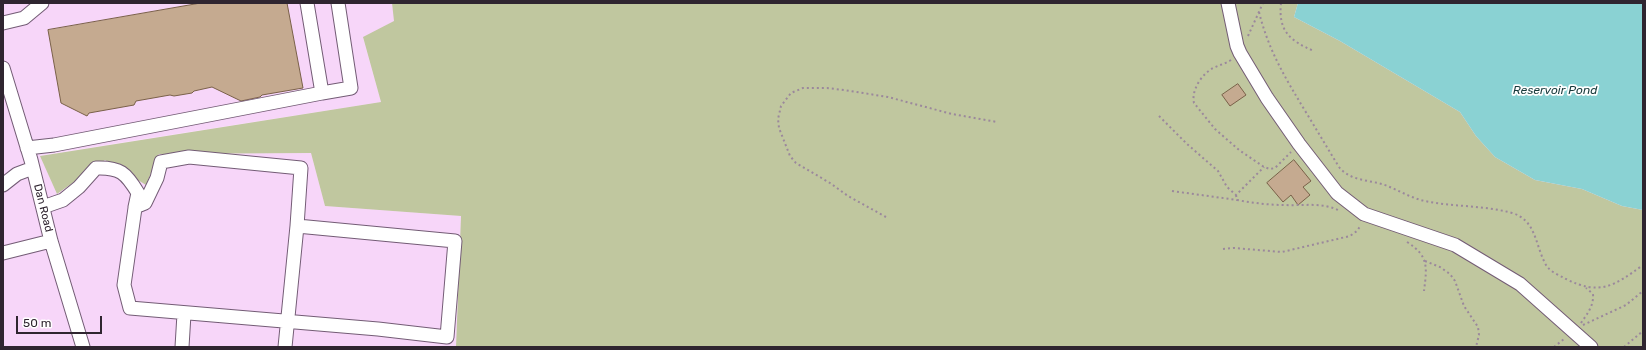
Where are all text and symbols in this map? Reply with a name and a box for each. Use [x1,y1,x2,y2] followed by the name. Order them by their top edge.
[1513,84,1597,98] water label: Reservoir Pond
[31,183,55,233] street label: Dan Road
[18,308,104,334] scale bar
[23,316,51,330] text: 50 m

